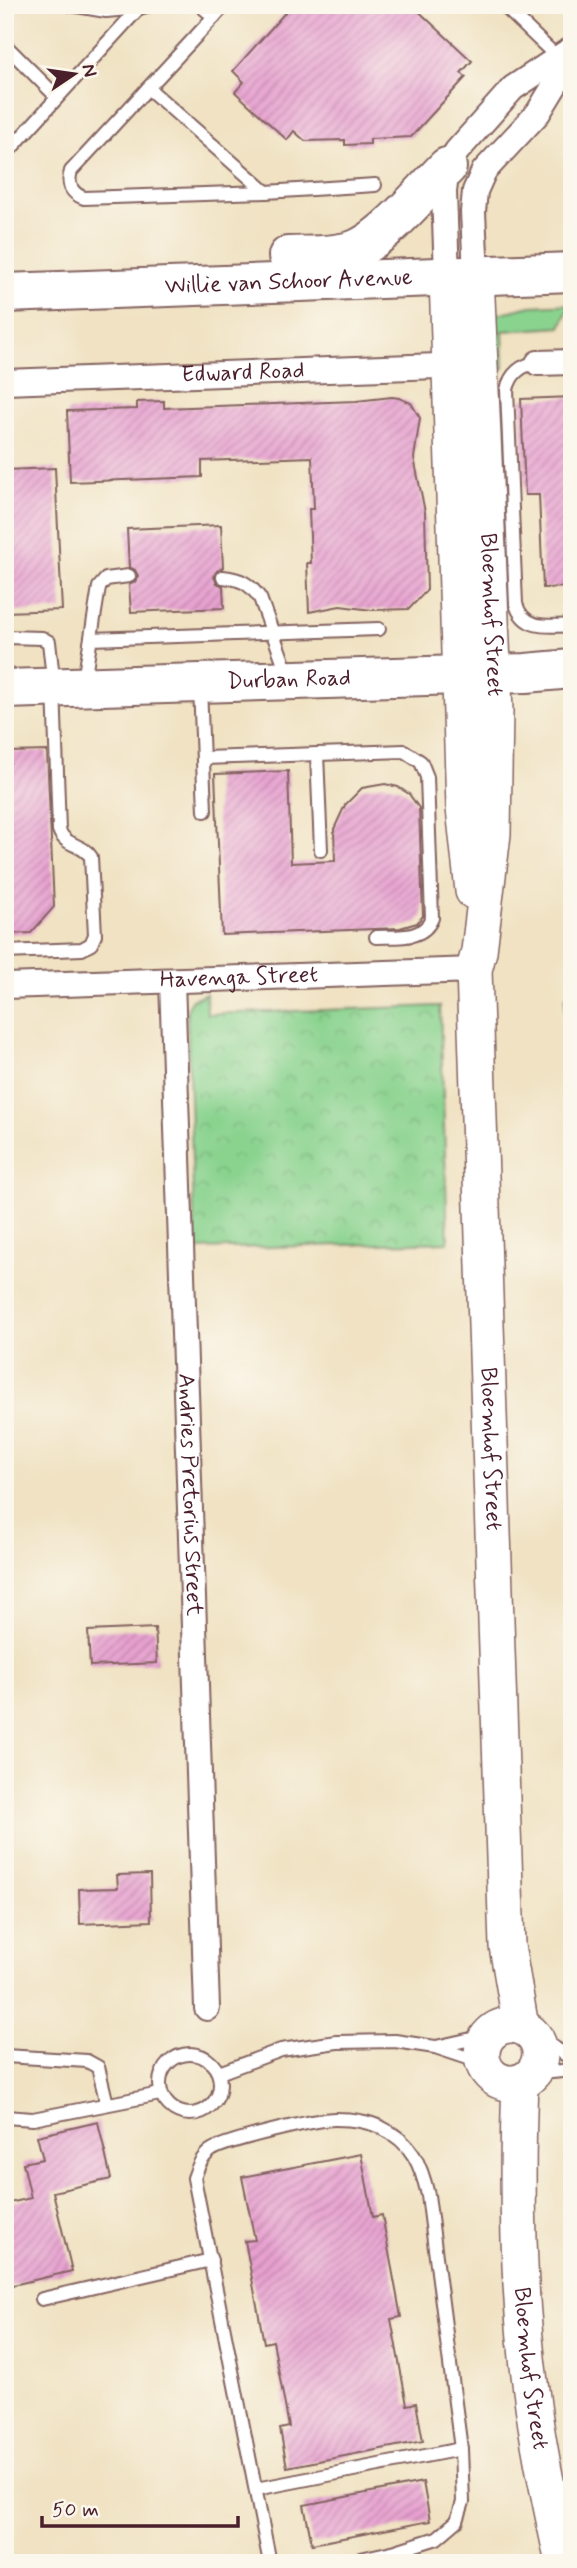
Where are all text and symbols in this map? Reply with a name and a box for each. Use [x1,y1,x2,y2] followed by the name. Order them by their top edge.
[38,38,108,108] north arrow
[75,62,103,79] text: N
[164,263,413,302] street label: Willie van Schoor Avenue
[181,356,305,390] street label: Edward Road
[472,532,509,697] street label: Bloemhof Street
[226,663,351,697] street label: Durban Road
[159,960,319,996] street label: Havenga Street
[472,1367,508,1531] street label: Bloemhof Street
[170,1373,209,1617] street label: Andries Pretorius Street
[506,2286,555,2452] street label: Bloemhof Street
[42,2484,238,2528] scale bar
[52,2496,99,2524] text: 50 m

